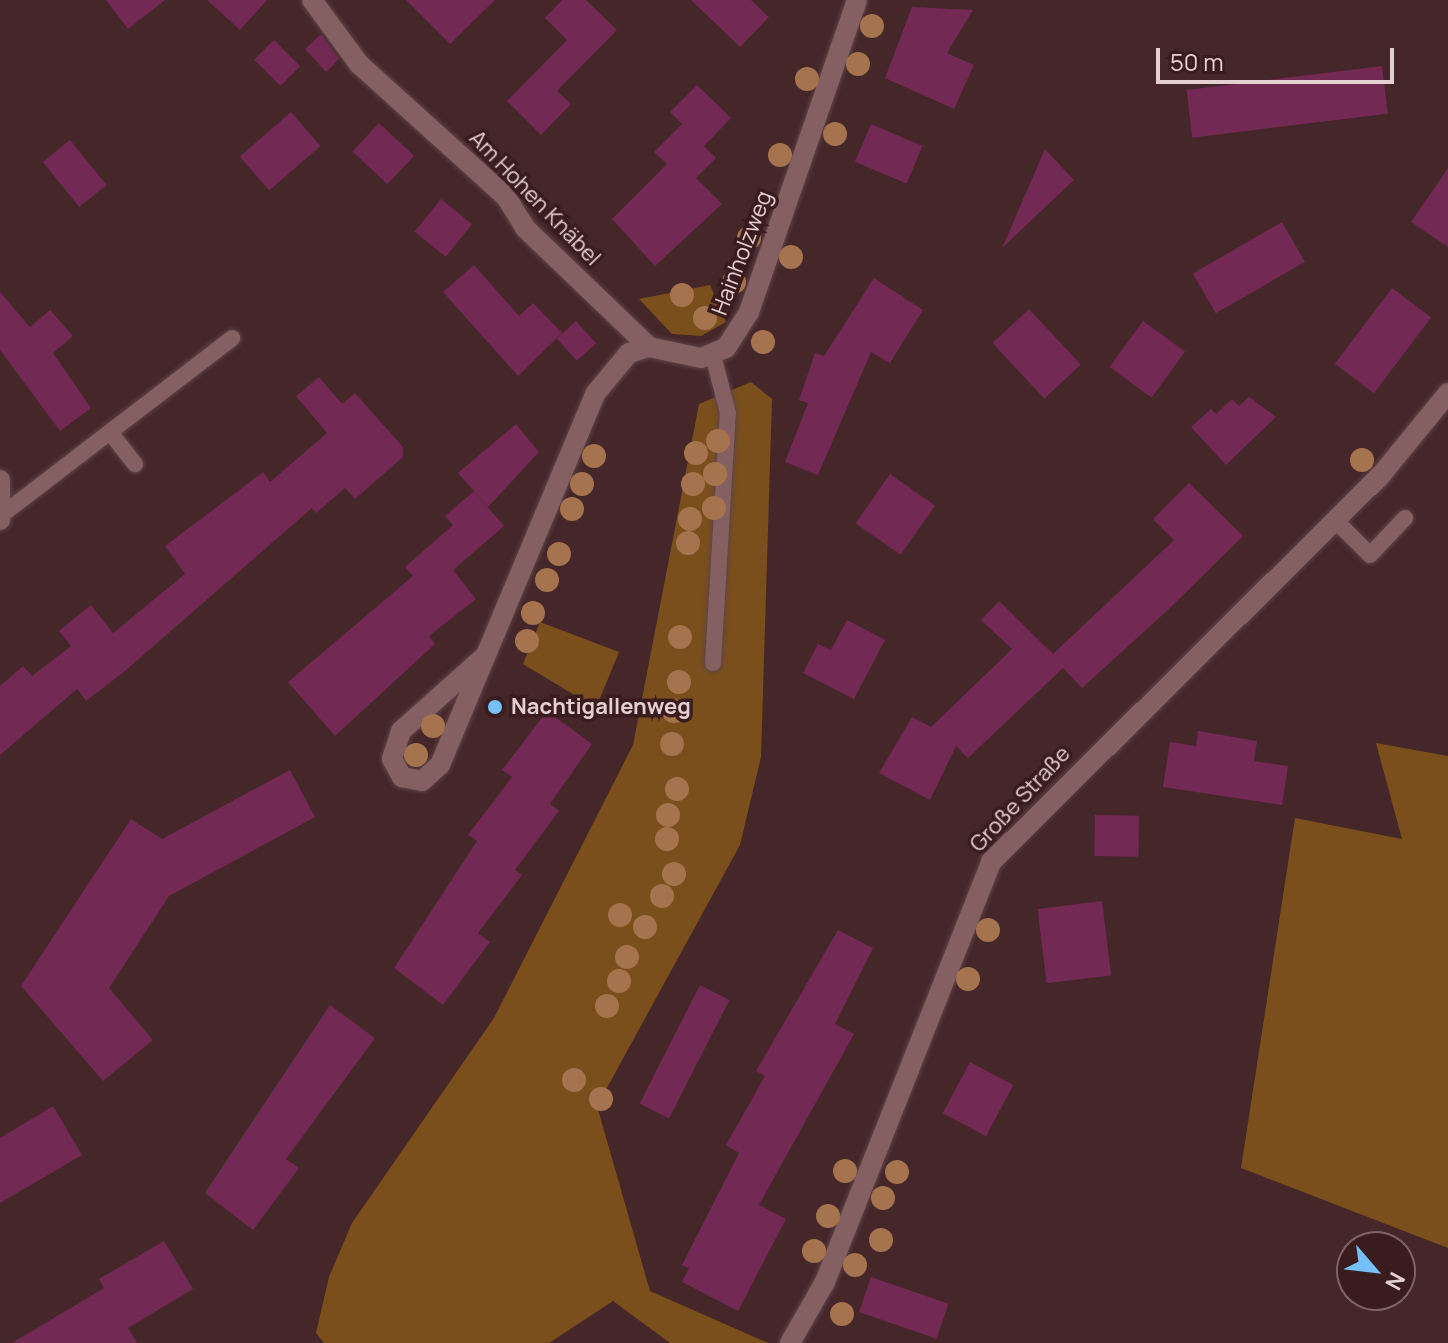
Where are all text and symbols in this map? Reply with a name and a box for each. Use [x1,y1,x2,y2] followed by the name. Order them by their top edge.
[1160,32,1398,82] scale bar
[1170,45,1224,78] text: 50 m
[464,125,606,271] street label: Am Hohen Knäbel
[706,187,778,319] street label: Hainholzweg
[511,694,691,720] place label: Nachtigallenweg
[486,698,504,716] marker: Nachtigallenweg
[964,741,1076,857] street label: Große Straße
[1336,1231,1416,1311] north arrow
[1378,1267,1412,1295] text: N

